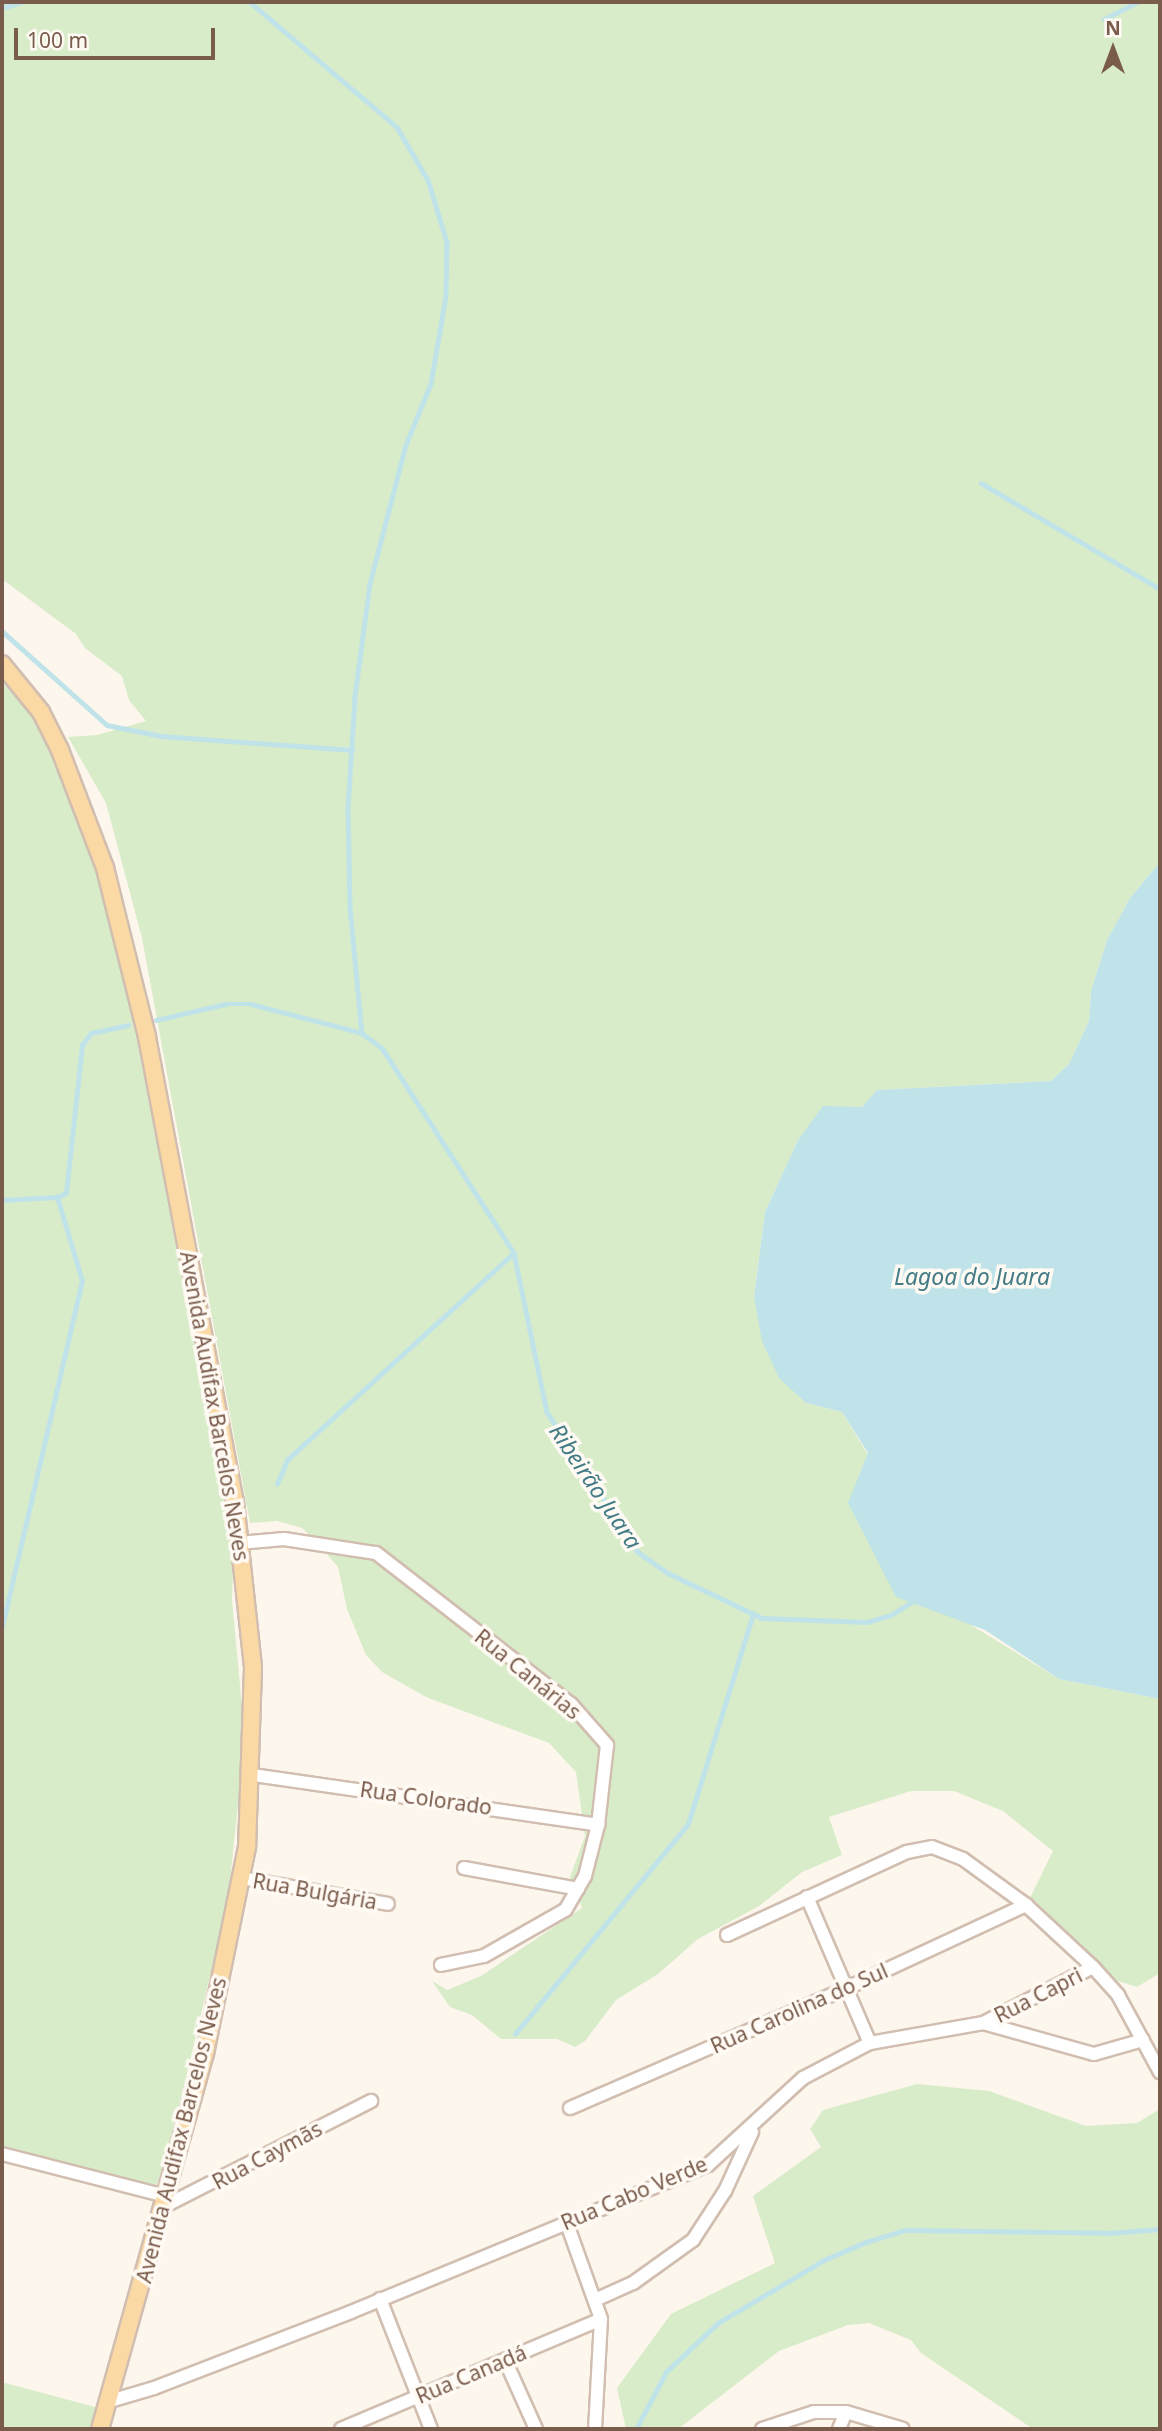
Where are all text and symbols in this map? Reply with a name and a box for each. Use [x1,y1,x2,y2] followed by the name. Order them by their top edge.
[18,14,219,58] scale bar
[1078,14,1148,84] north arrow
[1105,15,1121,41] text: N
[27,26,88,54] text: 100 m
[175,1249,255,1563] street label: Avenida Audifax Barcelos Neves
[894,1262,1050,1290] water label: Lagoa do Juara
[544,1418,648,1554] water label: Ribeirão Juara
[470,1624,586,1724] street label: Rua Canárias
[358,1776,494,1820] street label: Rua Colorado
[251,1868,379,1914] street label: Rua Bulgária
[706,1958,892,2058] street label: Rua Carolina do Sul
[990,1962,1086,2028] street label: Rua Capri
[131,1975,231,2285] street label: Avenida Audifax Barcelos Neves
[208,2116,326,2194] street label: Rua Caymãs
[557,2151,711,2235] street label: Rua Cabo Verde
[412,2339,530,2409] street label: Rua Canadá

